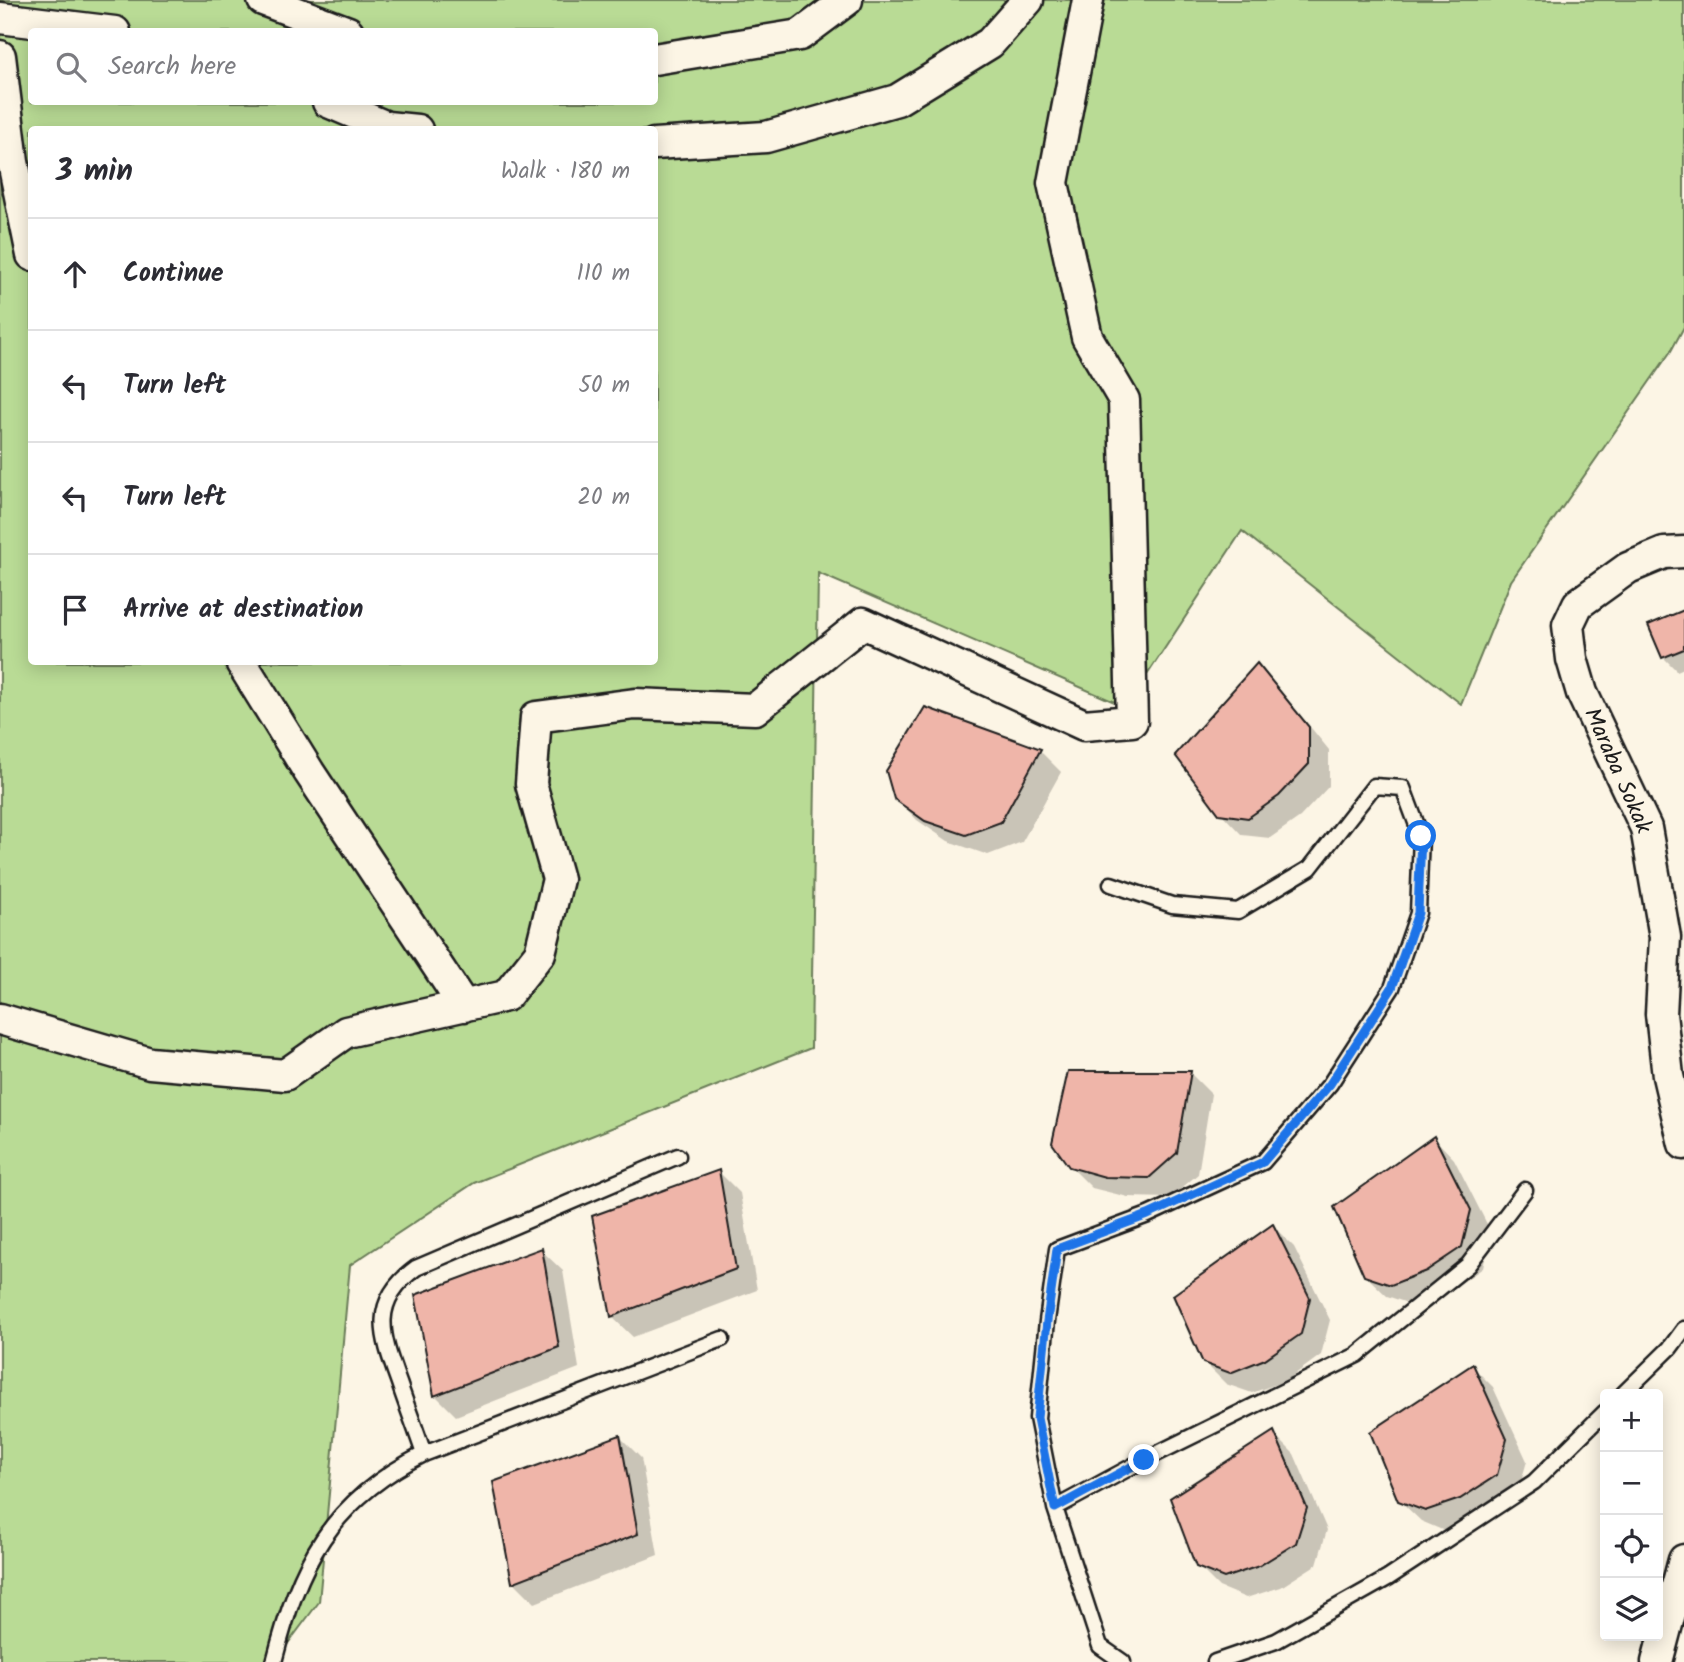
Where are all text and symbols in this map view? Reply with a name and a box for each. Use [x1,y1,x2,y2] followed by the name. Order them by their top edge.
[28,28,658,105] search box
[108,46,236,88] text: Search here
[52,48,90,86] icon: search
[56,148,133,196] text: 3 min
[501,154,630,190] text: Walk · 180 m
[123,253,224,295] text: Continue
[56,255,94,293] icon: ahead
[577,256,630,292] text: 110 m
[123,365,226,407] text: Turn left
[56,367,94,405] icon: left
[579,368,630,404] text: 50 m
[123,477,226,519] text: Turn left
[56,479,94,517] icon: left
[578,480,630,516] text: 20 m
[123,589,363,631] text: Arrive at destination
[56,591,94,629] icon: arrive
[1573,702,1661,840] street label: Maraba Sokak
[1405,820,1436,851] route start
[1600,1389,1663,1641] map controls
[1600,1389,1663,1452] button: +
[1128,1444,1159,1475] route end
[1600,1452,1663,1515] button: −
[1600,1515,1663,1578] button: locate
[1600,1578,1663,1641] button: layers

